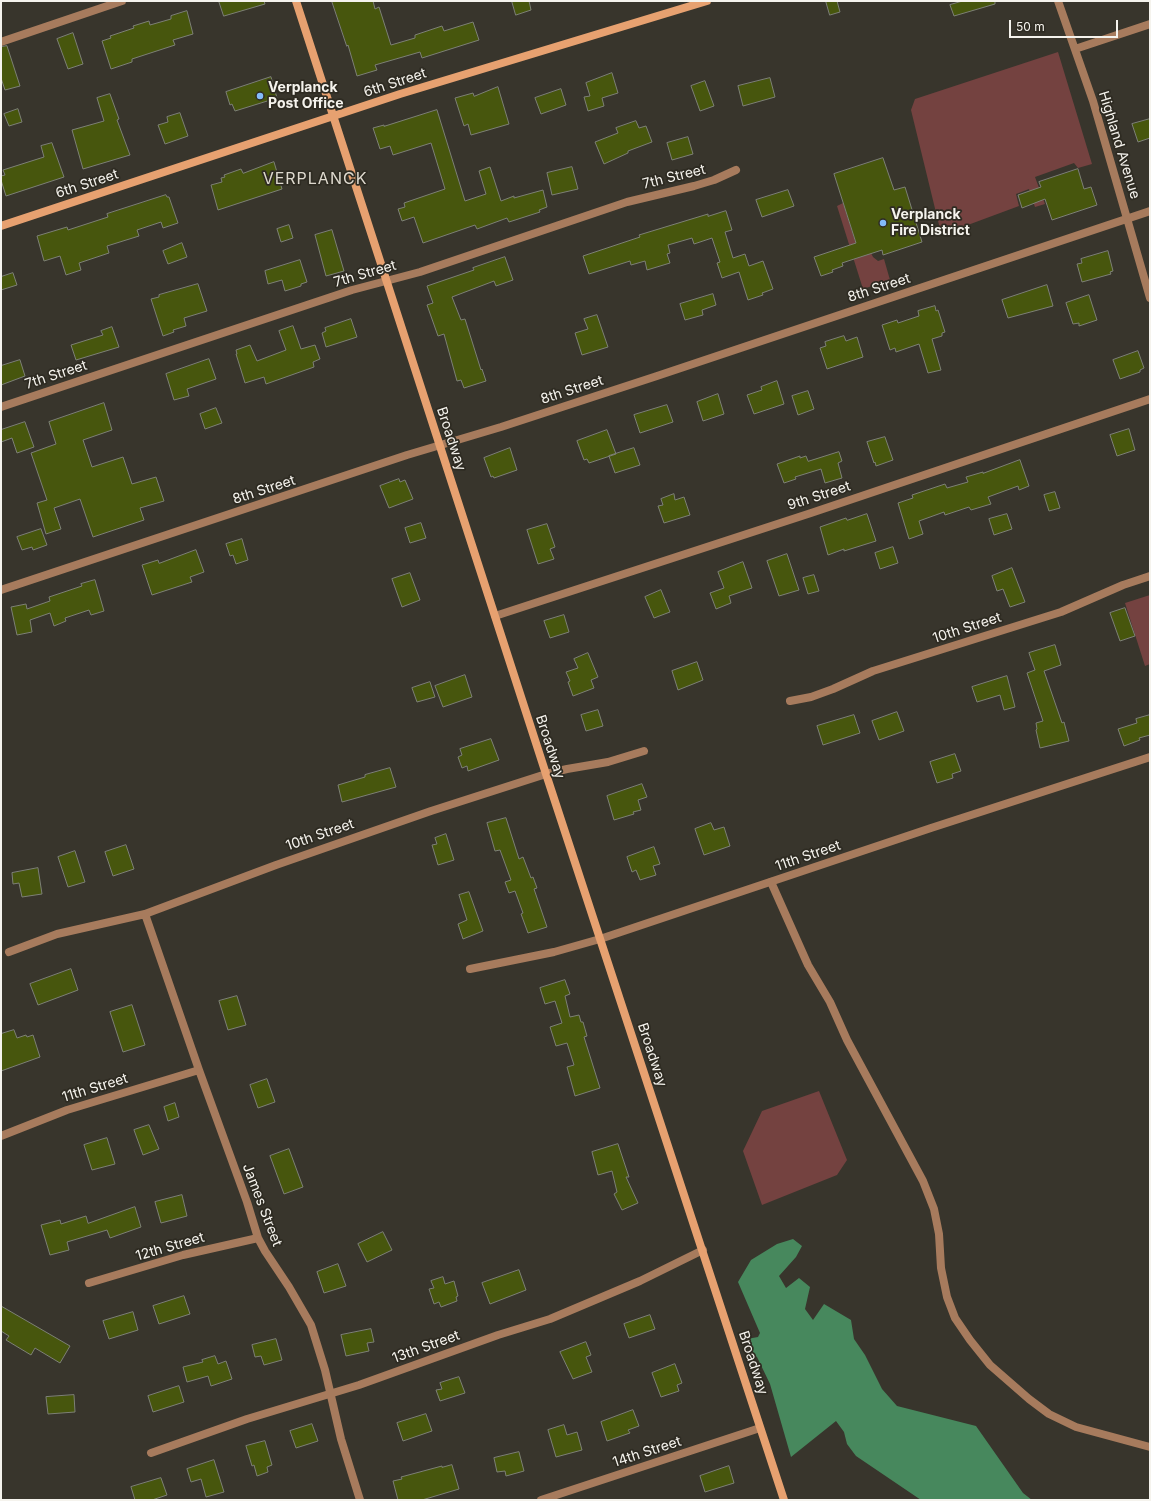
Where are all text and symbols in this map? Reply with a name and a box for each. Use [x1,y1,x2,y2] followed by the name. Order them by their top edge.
[1011,12,1120,38] scale bar
[1016,19,1045,34] text: 50 m
[362,65,428,101] street label: 6th Street
[268,80,344,112] place label: Verplanck Post Office
[1095,89,1143,201] street label: Highland Avenue
[255,91,265,101] marker: Verplanck Post Office
[641,161,707,193] street label: 7th Street
[54,166,120,202] street label: 6th Street
[263,169,367,189] district label: VERPLANCK
[891,207,970,240] place label: Verplanck Fire District
[878,218,888,228] marker: Verplanck Fire District
[332,257,398,291] street label: 7th Street
[846,270,912,306] street label: 8th Street
[23,357,89,393] street label: 7th Street
[539,372,605,408] street label: 8th Street
[433,405,469,473] street label: Broadway
[231,472,297,508] street label: 8th Street
[785,478,853,514] street label: 9th Street
[931,609,1003,647] street label: 10th Street
[532,713,568,781] street label: Broadway
[284,815,356,855] street label: 10th Street
[773,837,843,875] street label: 11th Street
[634,1021,670,1089] street label: Broadway
[60,1070,130,1106] street label: 11th Street
[239,1161,285,1249] street label: James Street
[134,1229,206,1265] street label: 12th Street
[390,1327,462,1367] street label: 13th Street
[735,1329,771,1397] street label: Broadway
[611,1433,683,1471] street label: 14th Street

